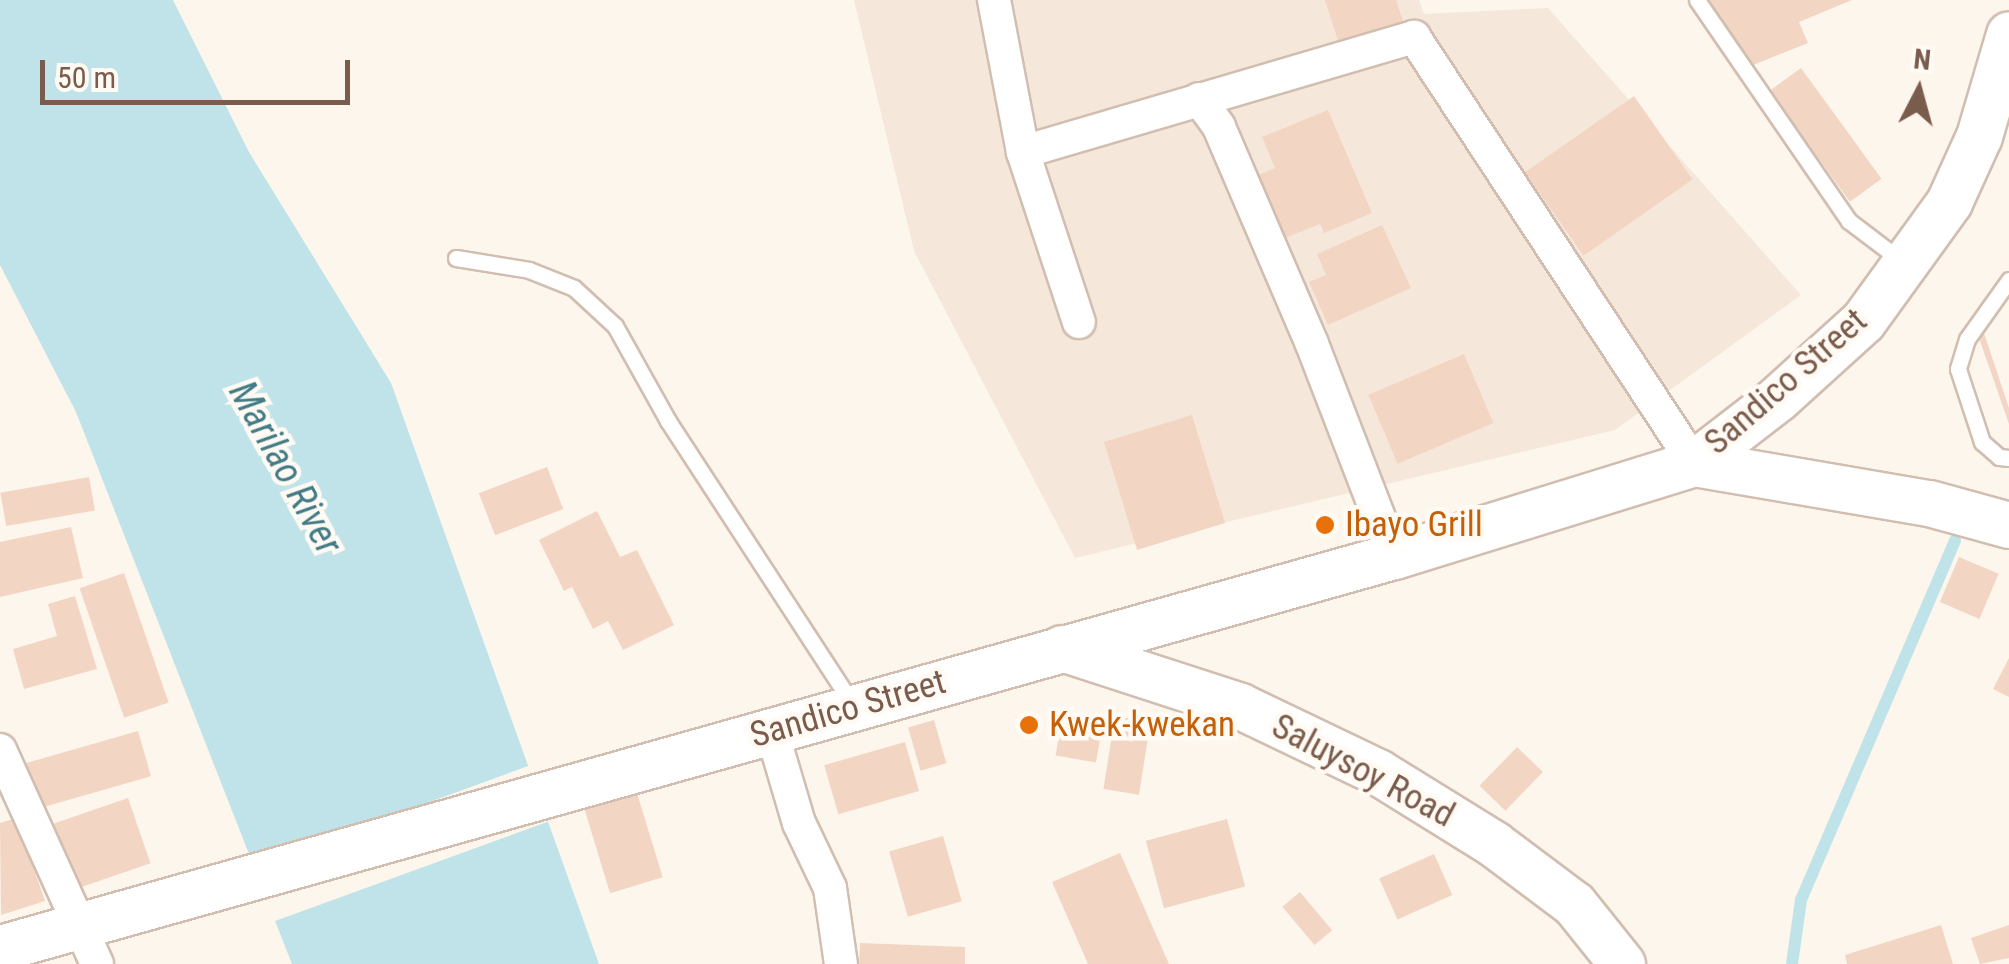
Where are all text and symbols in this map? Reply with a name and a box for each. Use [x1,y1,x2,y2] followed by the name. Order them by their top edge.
[45,40,355,102] scale bar
[1869,40,1969,140] north arrow
[1912,42,1932,77] text: N
[57,60,116,95] text: 50 m
[1696,300,1876,464] street label: Sandico Street
[219,374,351,562] water label: Marilao River
[1345,504,1483,546] place label: Ibayo Grill
[1314,514,1336,536] marker: Ibayo Grill
[746,661,950,757] street label: Sandico Street
[1049,704,1235,746] place label: Kwek-kwekan
[1265,705,1461,837] street label: Saluysoy Road
[1018,714,1040,736] marker: Kwek-kwekan

